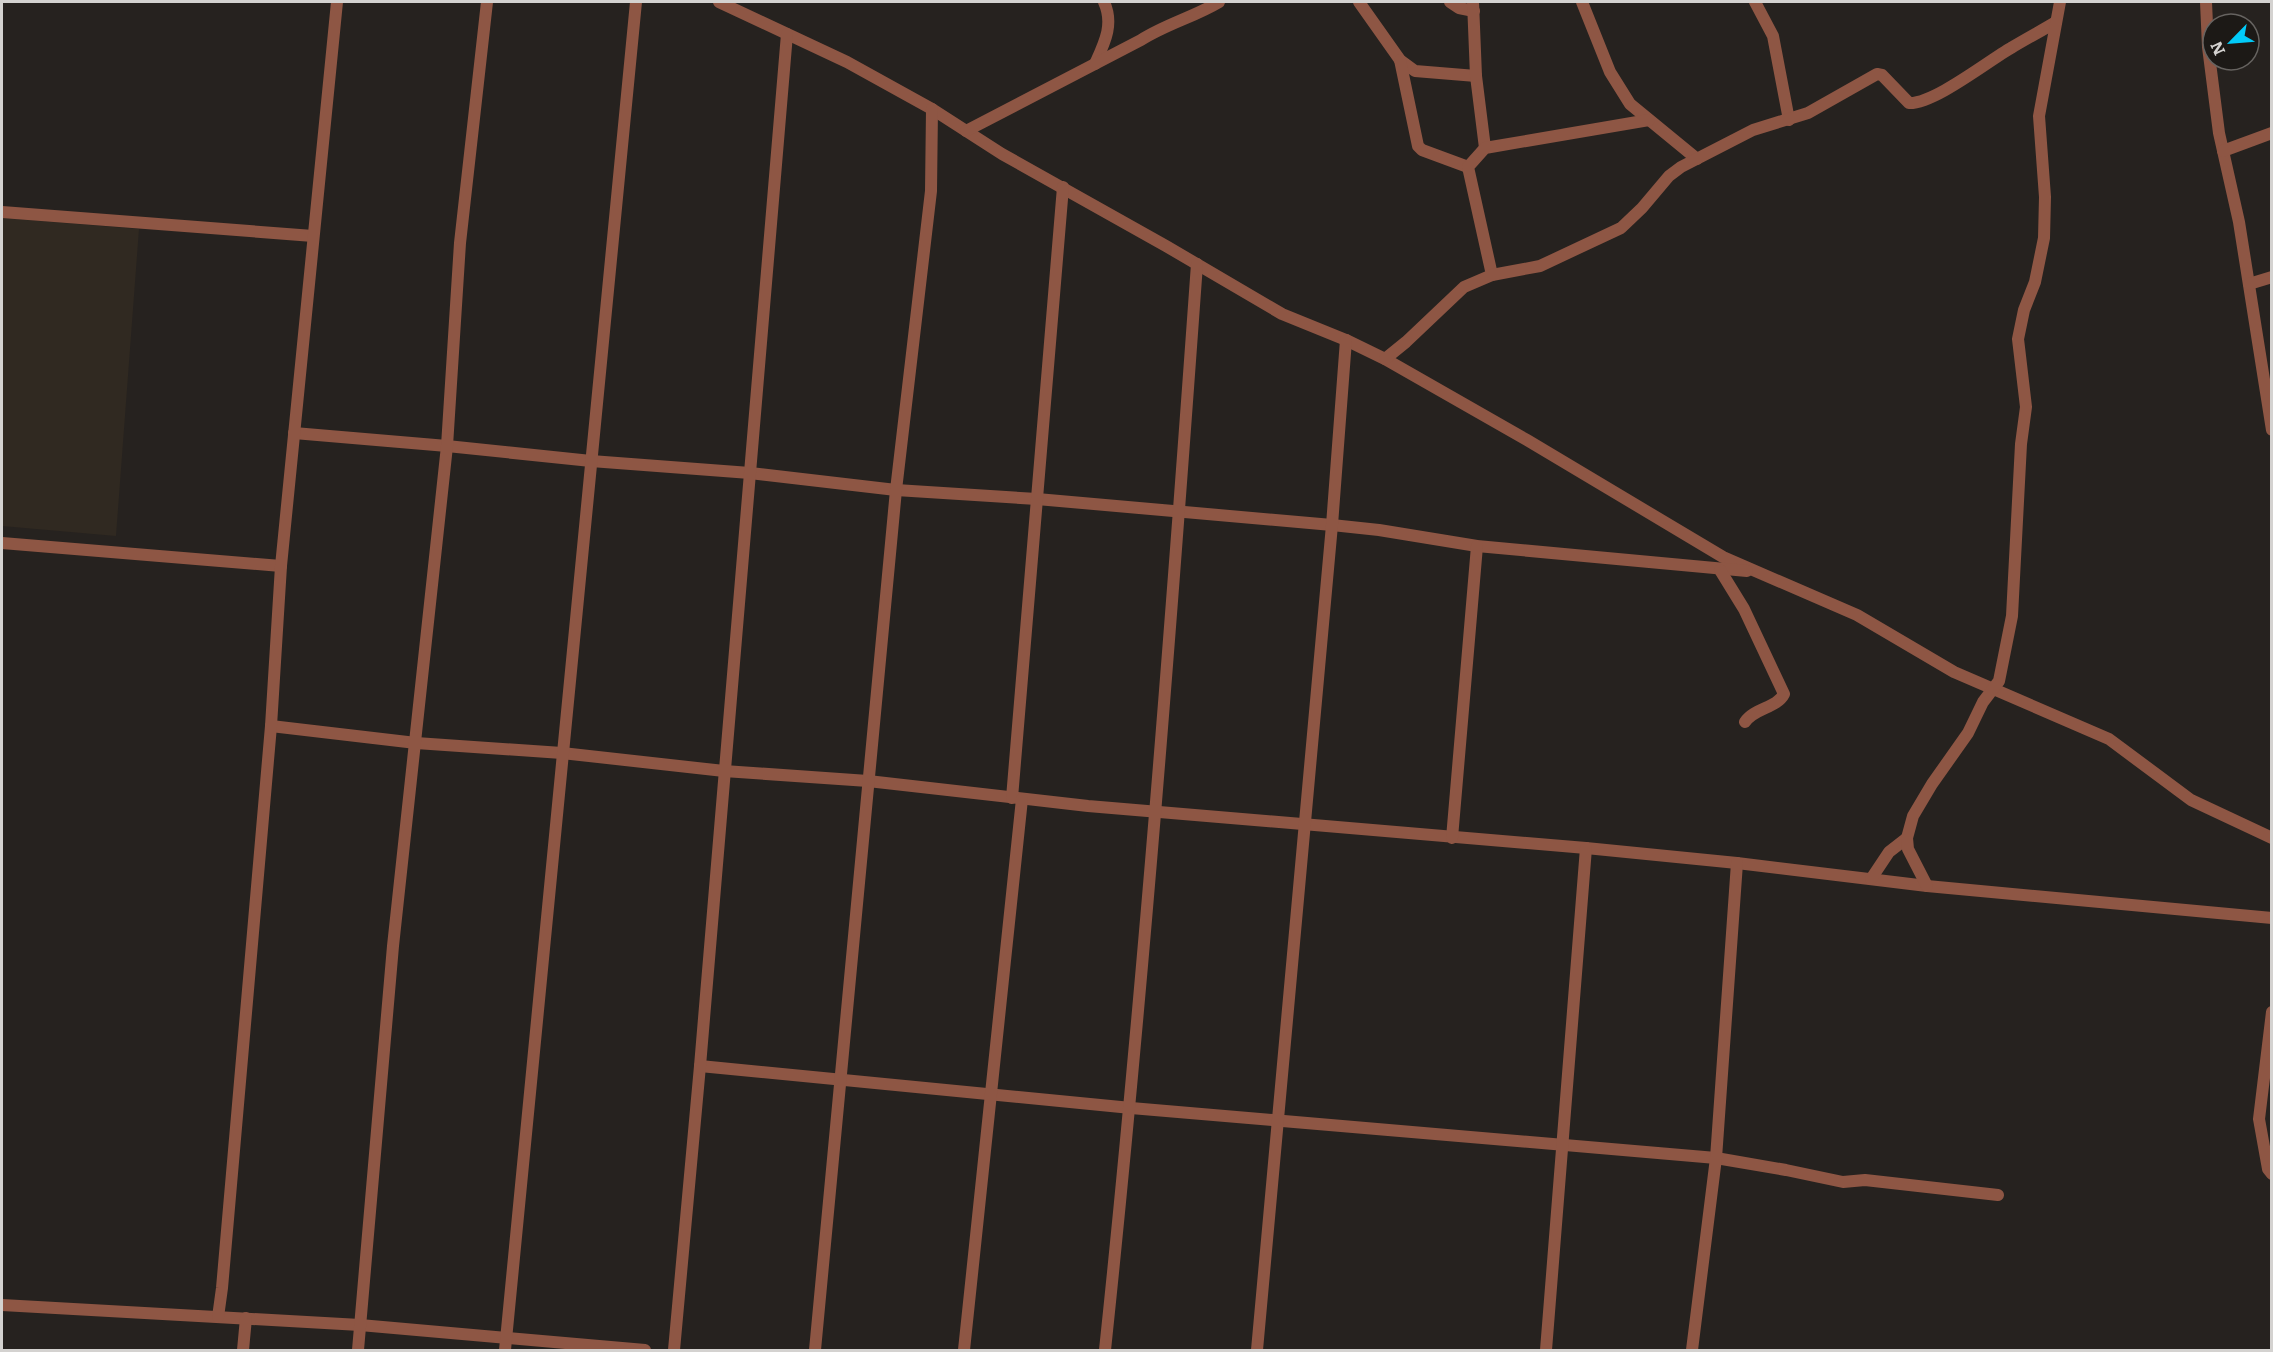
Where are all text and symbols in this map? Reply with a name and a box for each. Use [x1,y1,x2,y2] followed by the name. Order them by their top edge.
[2201,12,2261,72] north arrow
[2203,38,2230,60] text: N

